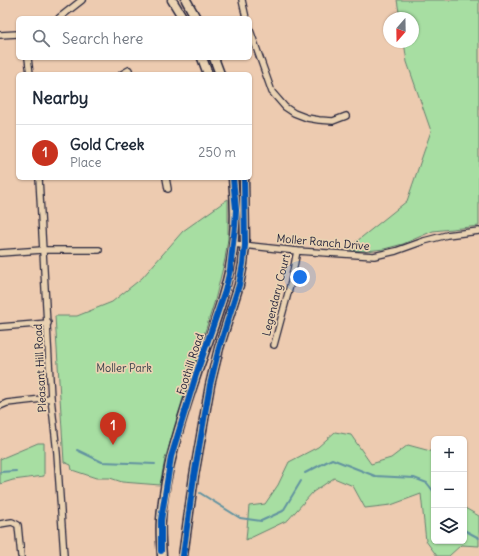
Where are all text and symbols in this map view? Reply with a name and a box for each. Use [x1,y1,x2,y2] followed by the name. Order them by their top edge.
[383,12,419,48] north arrow
[16,16,252,60] search box
[30,27,52,49] icon: search
[62,29,143,48] text: Search here
[32,87,88,109] text: Nearby
[70,135,144,154] text: Gold Creek
[42,144,48,161] text: 1
[198,144,236,161] text: 250 m
[70,154,101,171] text: Place
[276,231,370,253] street label: Moller Ranch Drive
[259,252,293,337] street label: Legendary Court
[290,267,310,287] your location
[31,323,49,413] street label: Pleasant Hill Road
[173,331,207,397] street label: Foothill Road
[96,361,152,375] park label: Moller Park
[100,412,126,445] pin: 1
[431,436,467,544] map controls
[431,436,467,472] button: +
[431,472,467,508] button: −
[431,508,467,544] button: layers

